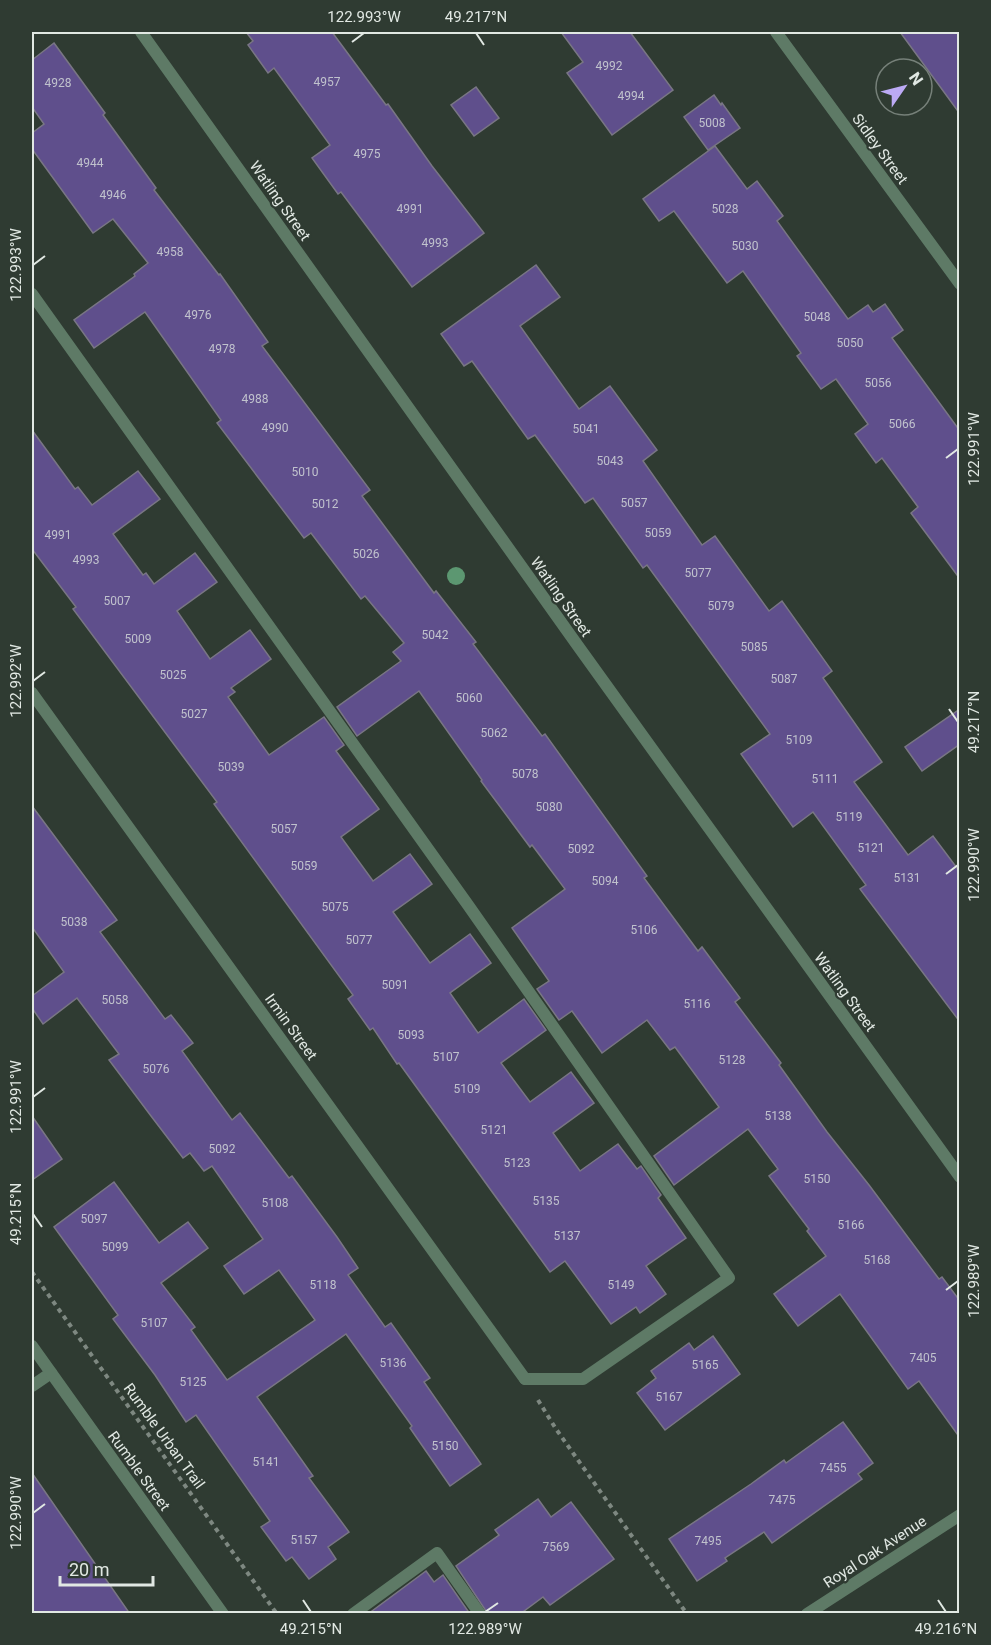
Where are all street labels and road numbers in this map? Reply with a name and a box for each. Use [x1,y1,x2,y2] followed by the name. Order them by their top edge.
[848,110,912,188] street label: Sidley Street
[246,158,314,244] street label: Watling Street
[527,554,595,640] street label: Watling Street
[810,949,880,1035] street label: Watling Street
[261,990,321,1064] street label: Irmin Street
[120,1380,208,1492] street label: Rumble Urban Trail
[104,1428,174,1514] street label: Rumble Street
[820,1512,930,1592] street label: Royal Oak Avenue

